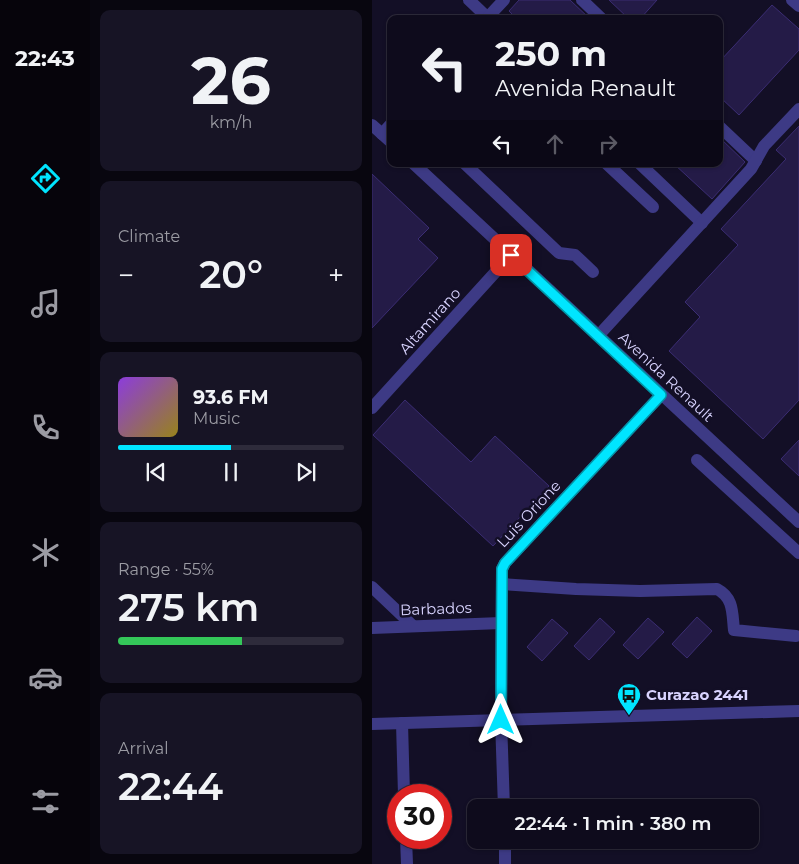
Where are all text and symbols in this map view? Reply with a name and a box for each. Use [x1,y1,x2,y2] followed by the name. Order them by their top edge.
[495,32,607,75] text: 250 m
[412,35,477,100] icon: left
[191,41,271,120] text: 26
[15,45,75,72] text: 22:43
[495,75,676,102] text: Avenida Renault
[210,113,252,132] text: km/h
[488,130,516,158] icon: left
[541,130,569,158] icon: ahead
[594,130,622,158] icon: right
[28,161,63,196] icon: directions
[118,227,180,246] text: Climate
[490,234,532,276] pin
[497,241,525,269] icon: arrive
[199,251,263,298] text: 20°
[118,258,134,292] text: −
[328,258,344,292] text: +
[395,283,464,358] street label: Altamirano
[28,286,63,321] icon: music
[615,328,718,426] street label: Avenida Renault
[193,386,269,409] text: 93.6 FM
[193,409,240,428] text: Music
[28,410,63,445] icon: phone
[142,458,170,486] icon: previous
[217,458,245,486] icon: pause
[292,458,320,486] icon: next
[493,476,565,551] street label: Luis Orione
[28,535,63,570] icon: climate
[118,560,214,579] text: Range · 55%
[118,584,259,631] text: 275 km
[400,598,472,619] street label: Barbados
[28,660,63,695] icon: car
[616,682,642,716] bus stop icon: Curazao 2441
[646,685,749,704] place label: Curazao 2441
[474,693,526,745] position arrow
[118,739,168,758] text: Arrival
[118,763,223,810] text: 22:44
[28,784,63,819] icon: filters
[387,784,452,849] speed limit sign: 30
[515,812,711,835] text: 22:44 · 1 min · 380 m

